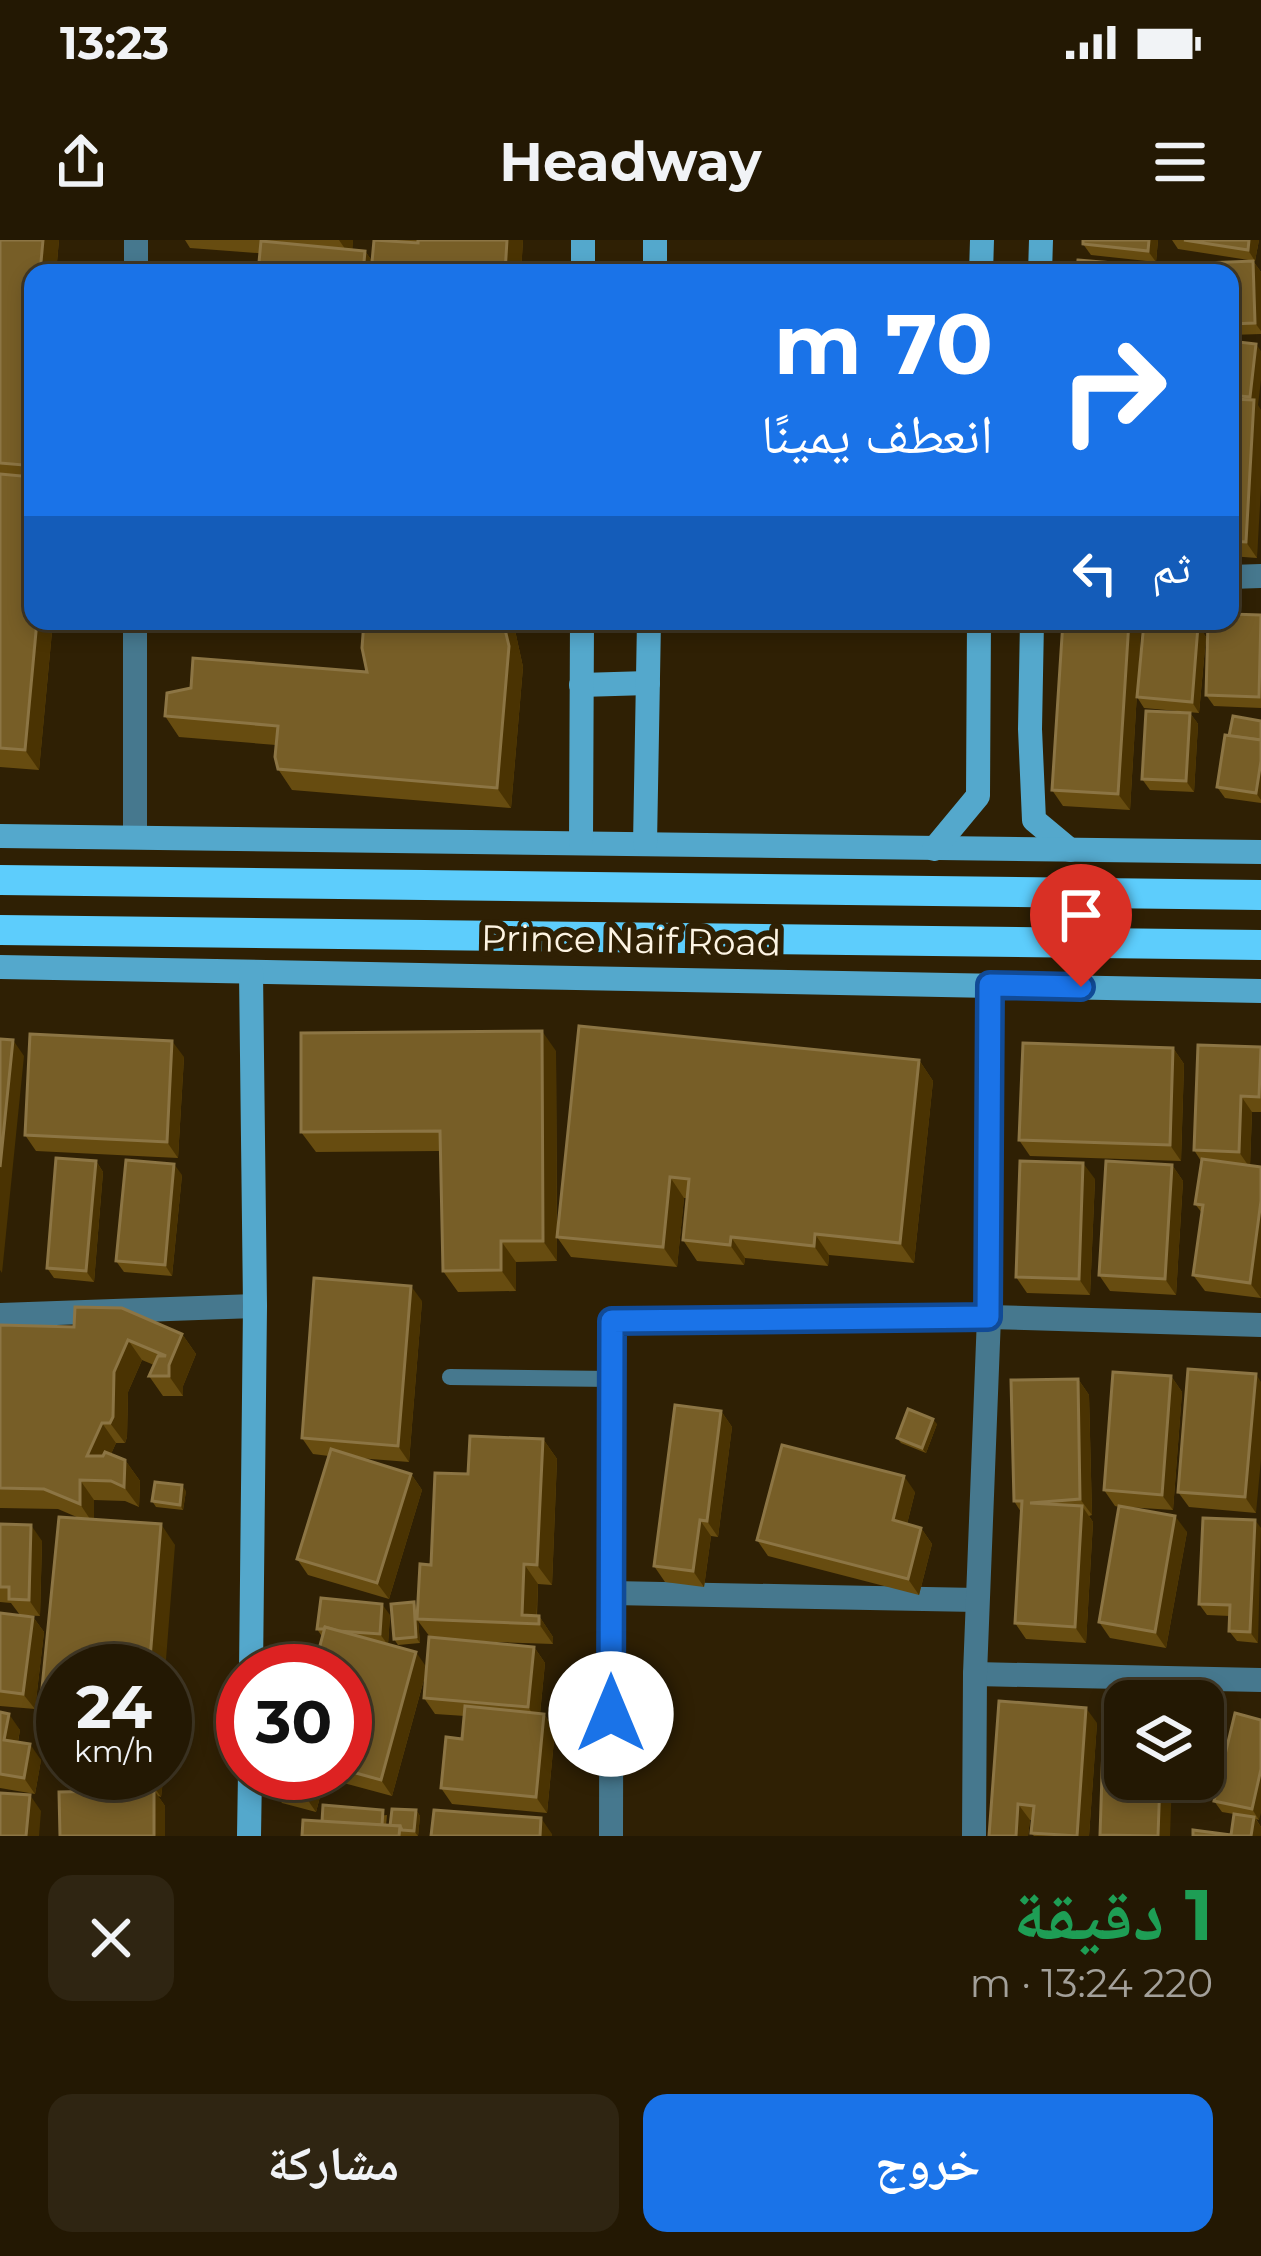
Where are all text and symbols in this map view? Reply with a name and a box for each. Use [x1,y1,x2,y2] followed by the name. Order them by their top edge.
[60,15,169,70] text: 13:23
[48,129,114,195] icon: share
[499,129,762,195] text: Headway
[1147,129,1213,195] icon: menu
[774,293,993,395] text: 70 m
[1035,312,1191,468] icon: right
[761,401,993,467] text: انعطف يمينًا
[1152,539,1191,594] text: ثم
[1062,540,1128,606] icon: left
[1030,864,1132,987] pin
[1048,882,1114,948] icon: arrive
[480,915,782,965] street label: Prince Naif Road
[216,1644,372,1800] speed limit sign: 30
[548,1651,674,1777] position arrow
[76,1670,152,1743] text: 24
[1104,1680,1224,1800] map controls
[1104,1680,1224,1800] button: layers
[74,1733,154,1770] text: km/h
[1013,1870,1213,1958] text: 1 دقيقة
[48,1875,174,2001] button: close
[970,1959,1213,2007] text: 220 m · 13:24
[48,2094,619,2232] button: مشاركة
[643,2094,1213,2232] button: خروج

